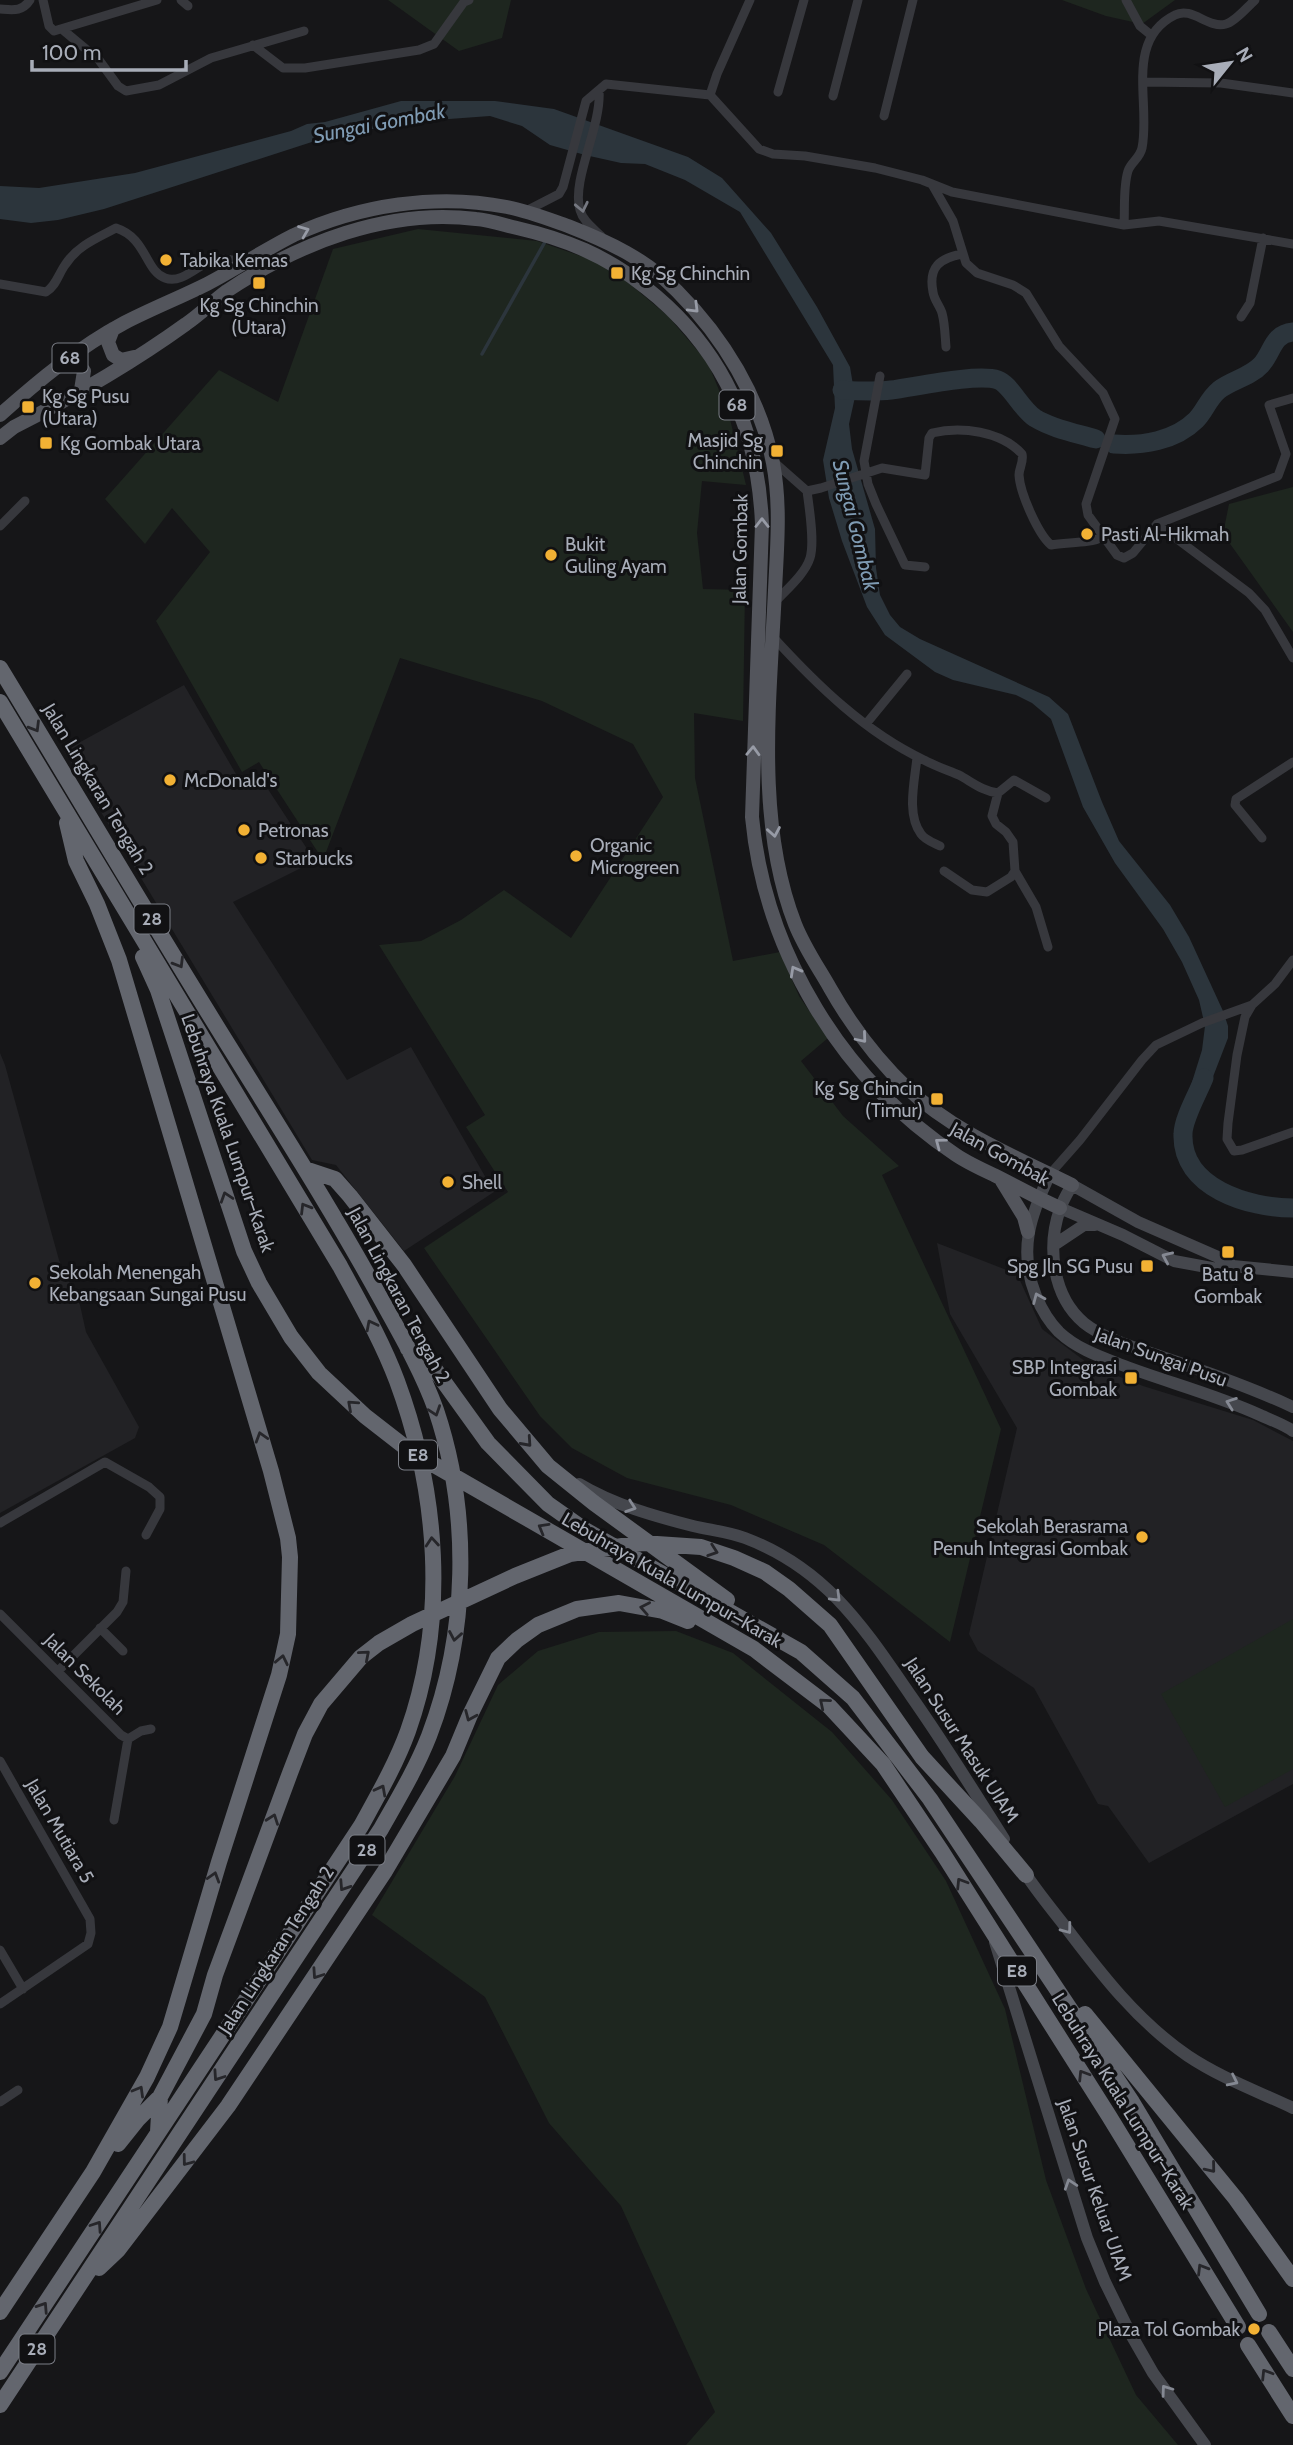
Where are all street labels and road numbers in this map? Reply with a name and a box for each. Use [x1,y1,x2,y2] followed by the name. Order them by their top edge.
[52,344,88,372] road number: 68
[720,390,754,419] road number: 68
[728,493,752,605] street label: Jalan Gombak
[37,698,158,879] street label: Jalan Lingkaran Tengah 2
[134,904,170,934] road number: 28
[176,1011,280,1256] street label: Lebuhraya Kuala Lumpur–Karak
[945,1117,1054,1191] street label: Jalan Gombak
[343,1202,455,1387] street label: Jalan Lingkaran Tengah 2
[1091,1322,1230,1392] street label: Jalan Sungai Pusu
[399,1440,437,1470] road number: E8
[558,1507,787,1653] street label: Lebuhraya Kuala Lumpur–Karak
[39,1628,130,1719] street label: Jalan Sekolah
[899,1652,1024,1827] street label: Jalan Susur Masuk UIAM
[20,1774,99,1887] street label: Jalan Mutiara 5
[350,1836,384,1864] road number: 28
[213,1862,339,2039] street label: Jalan Lingkaran Tengah 2
[998,1956,1036,1985] road number: E8
[1047,1989,1199,2214] street label: Lebuhraya Kuala Lumpur–Karak
[1053,2095,1137,2284] street label: Jalan Susur Keluar UIAM
[20,2334,54,2364] road number: 28

